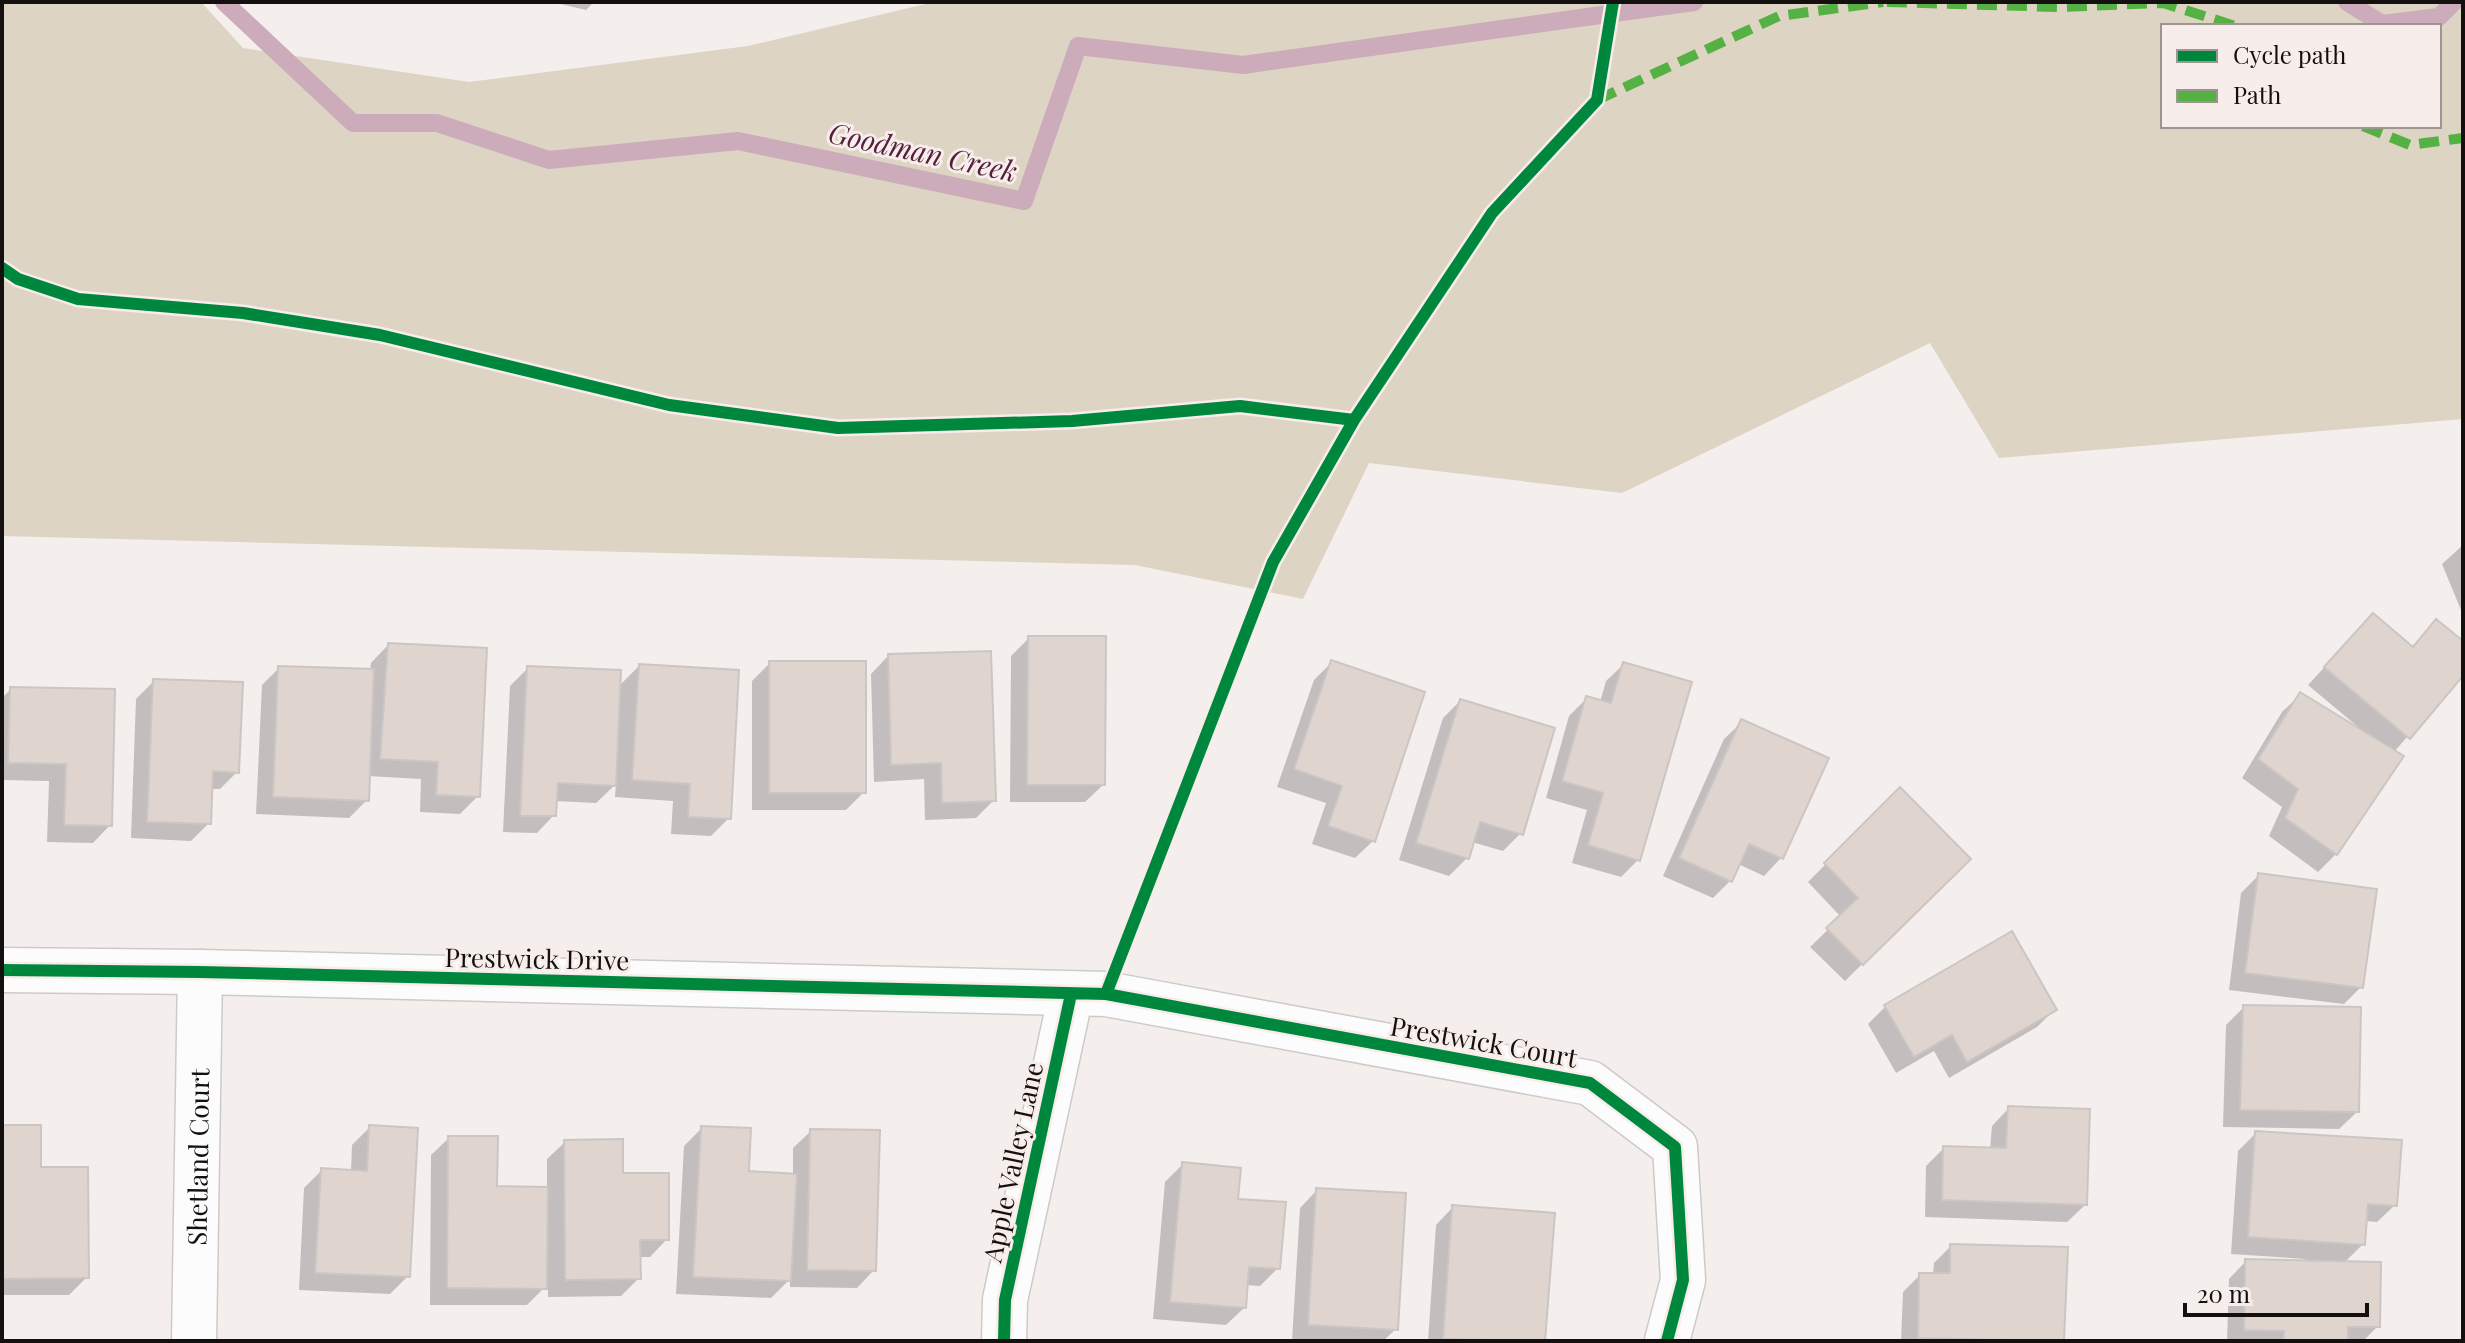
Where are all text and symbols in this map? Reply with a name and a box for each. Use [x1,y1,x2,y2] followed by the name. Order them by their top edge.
[2161,24,2441,128] legend
[2233,38,2346,70] text: Cycle path
[2233,78,2281,110] text: Path
[826,113,1020,189] water label: Goodman Creek
[444,939,630,977] street label: Prestwick Drive
[1388,1007,1581,1075] street label: Prestwick Court
[974,1059,1050,1266] street label: Apple Valley Lane
[178,1067,216,1246] street label: Shetland Court
[2185,1267,2367,1317] scale bar
[2197,1277,2250,1309] text: 20 m

